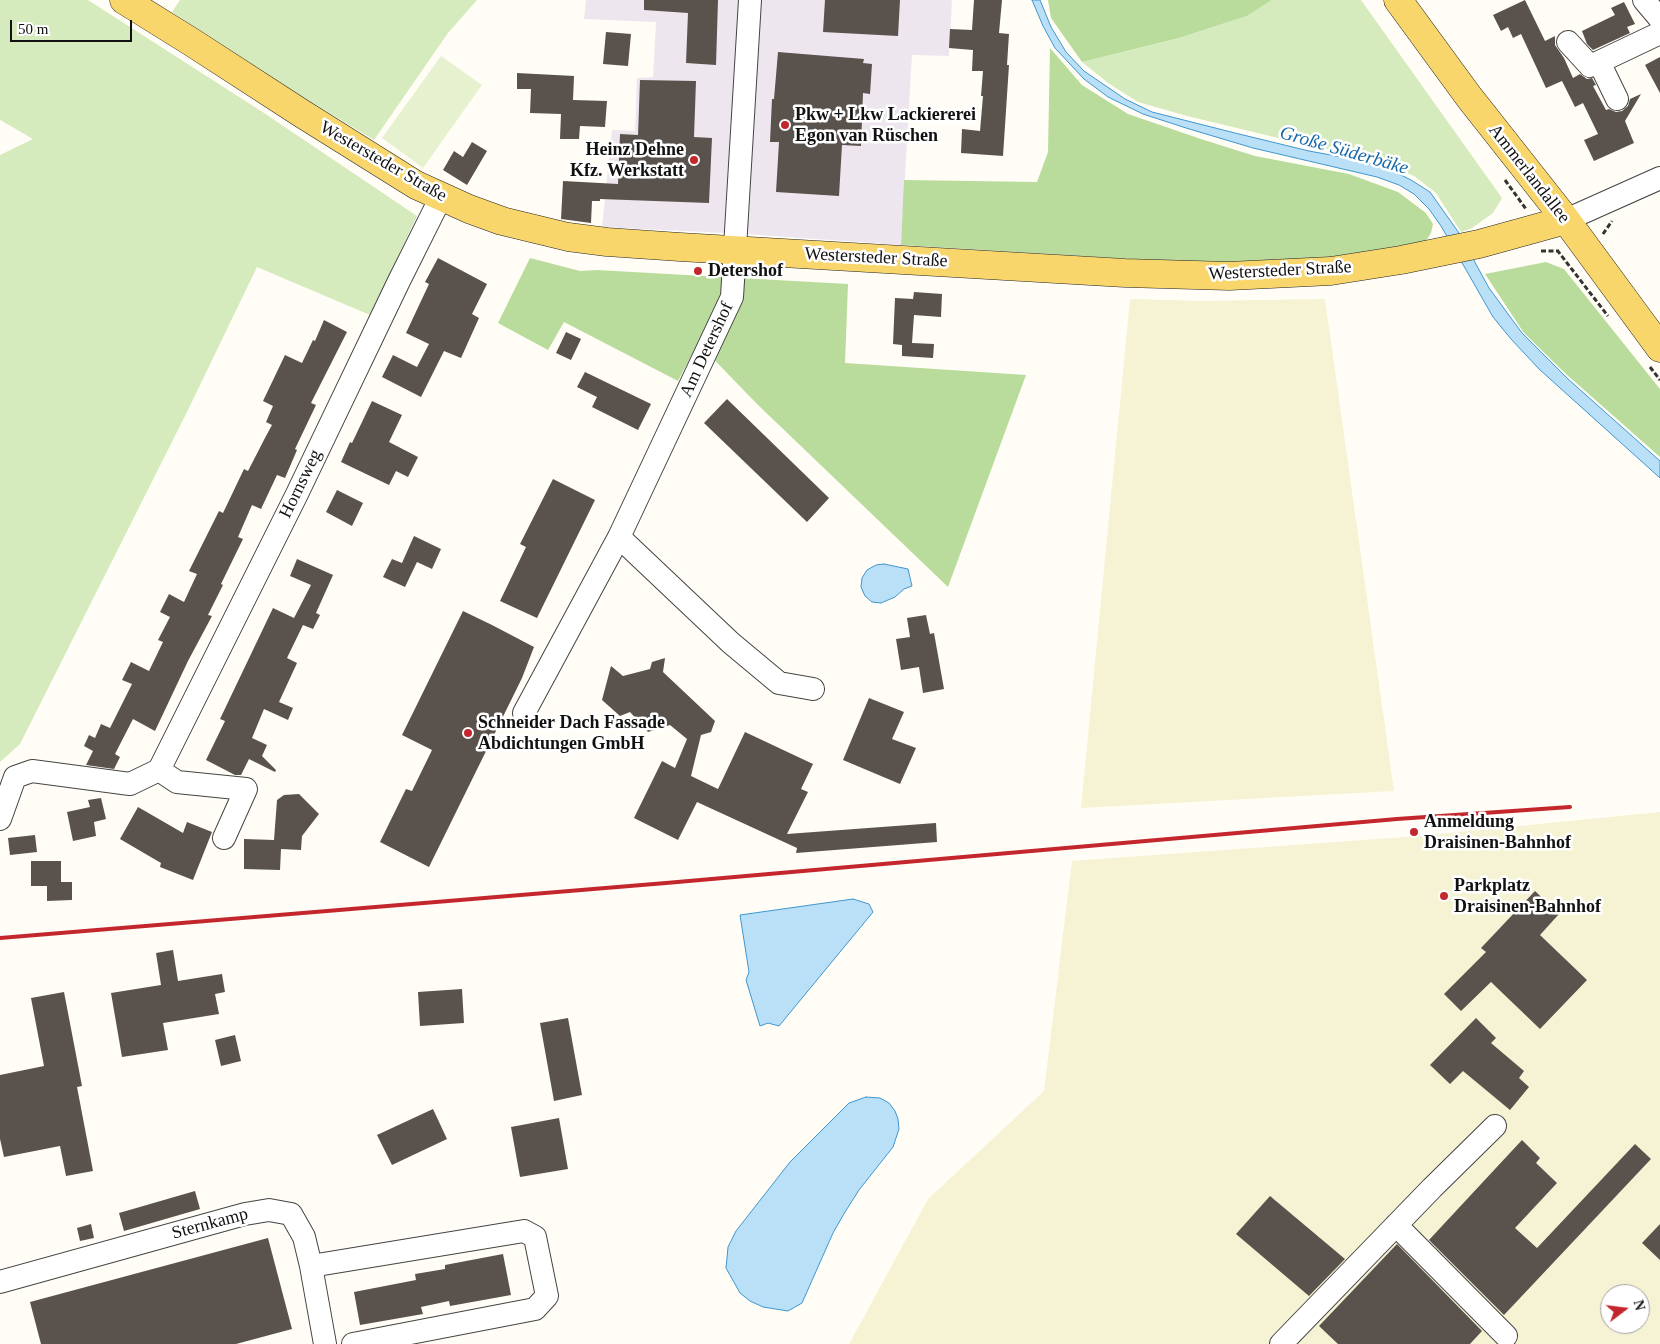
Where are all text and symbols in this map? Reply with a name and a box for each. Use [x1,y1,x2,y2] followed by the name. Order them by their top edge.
[12,10,135,42] scale bar
[18,21,48,37] text: 50 m
[795,104,976,146] place label: Pkw + Lkw Lackiererei Egon van Rüschen
[316,117,450,207] street label: Westersteder Straße
[779,119,791,131] marker: Pkw + Lkw Lackiererei Egon van Rüschen
[1484,120,1574,228] street label: Ammerlandallee
[1277,122,1411,180] water label: Große Süderbäke
[570,139,684,182] place label: Heinz Dehne Kfz. Werkstatt
[688,154,700,166] marker: Heinz Dehne Kfz. Werkstatt
[804,243,948,273] street label: Westersteder Straße
[1208,256,1352,286] street label: Westersteder Straße
[708,260,783,282] place label: Detershof
[692,265,704,277] marker: Detershof
[676,299,738,401] street label: Am Detershof
[275,446,327,522] street label: Hornsweg
[478,712,665,754] place label: Schneider Dach Fassade Abdichtungen GmbH
[462,727,474,739] marker: Schneider Dach Fassade Abdichtungen GmbH
[1424,811,1571,854] place label: Anmeldung Draisinen-Bahnhof
[1408,826,1420,838] marker: Anmeldung Draisinen-Bahnhof
[1454,875,1601,918] place label: Parkplatz Draisinen-Bahnhof
[1438,890,1450,902] marker: Parkplatz Draisinen-Bahnhof
[170,1203,250,1245] street label: Sternkamp
[1600,1284,1650,1334] north arrow
[1630,1298,1648,1312] text: N

